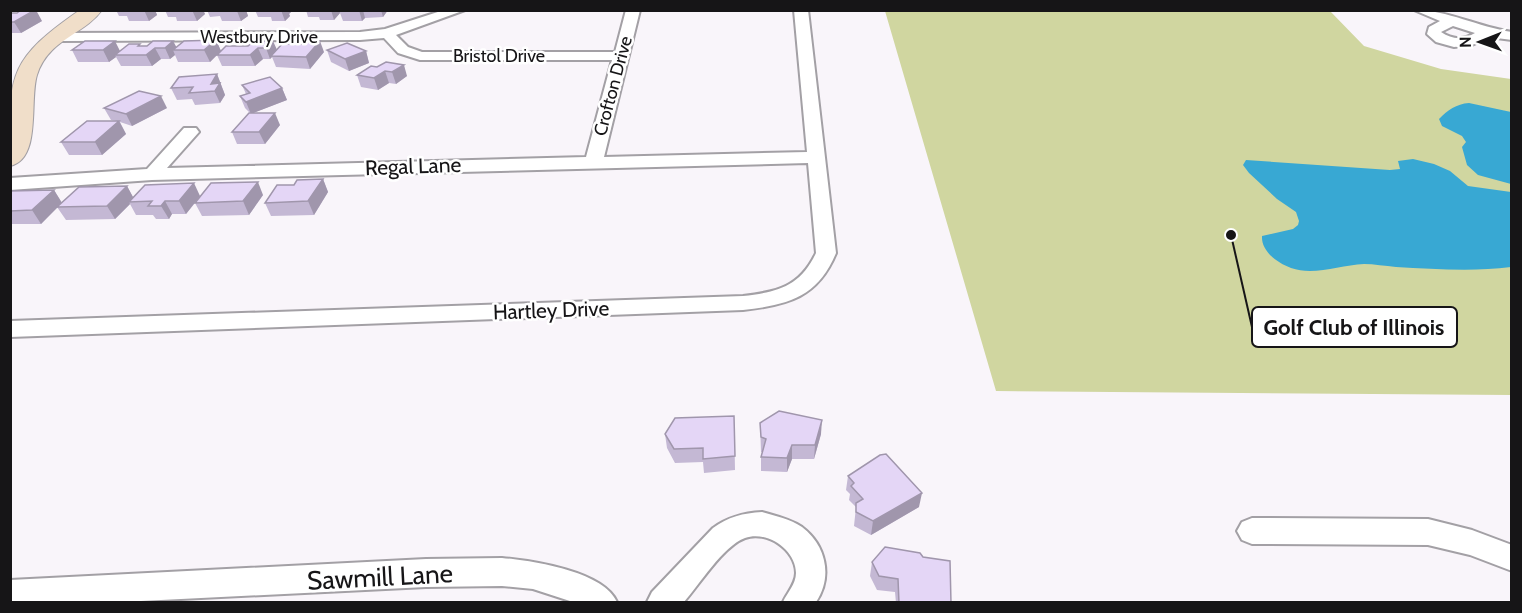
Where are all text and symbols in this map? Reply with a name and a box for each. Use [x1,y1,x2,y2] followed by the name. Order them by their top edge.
[1450,12,1510,72] north arrow
[200,26,318,48] street label: Westbury Drive
[589,34,637,138] street label: Crofton Drive
[1456,36,1475,48] text: N
[453,45,545,67] street label: Bristol Drive
[364,152,462,180] street label: Regal Lane
[492,295,610,325] street label: Hartley Drive
[1252,307,1457,347] callout: Golf Club of Illinois
[1264,314,1444,341] text: Golf Club of Illinois
[306,557,454,597] street label: Sawmill Lane

